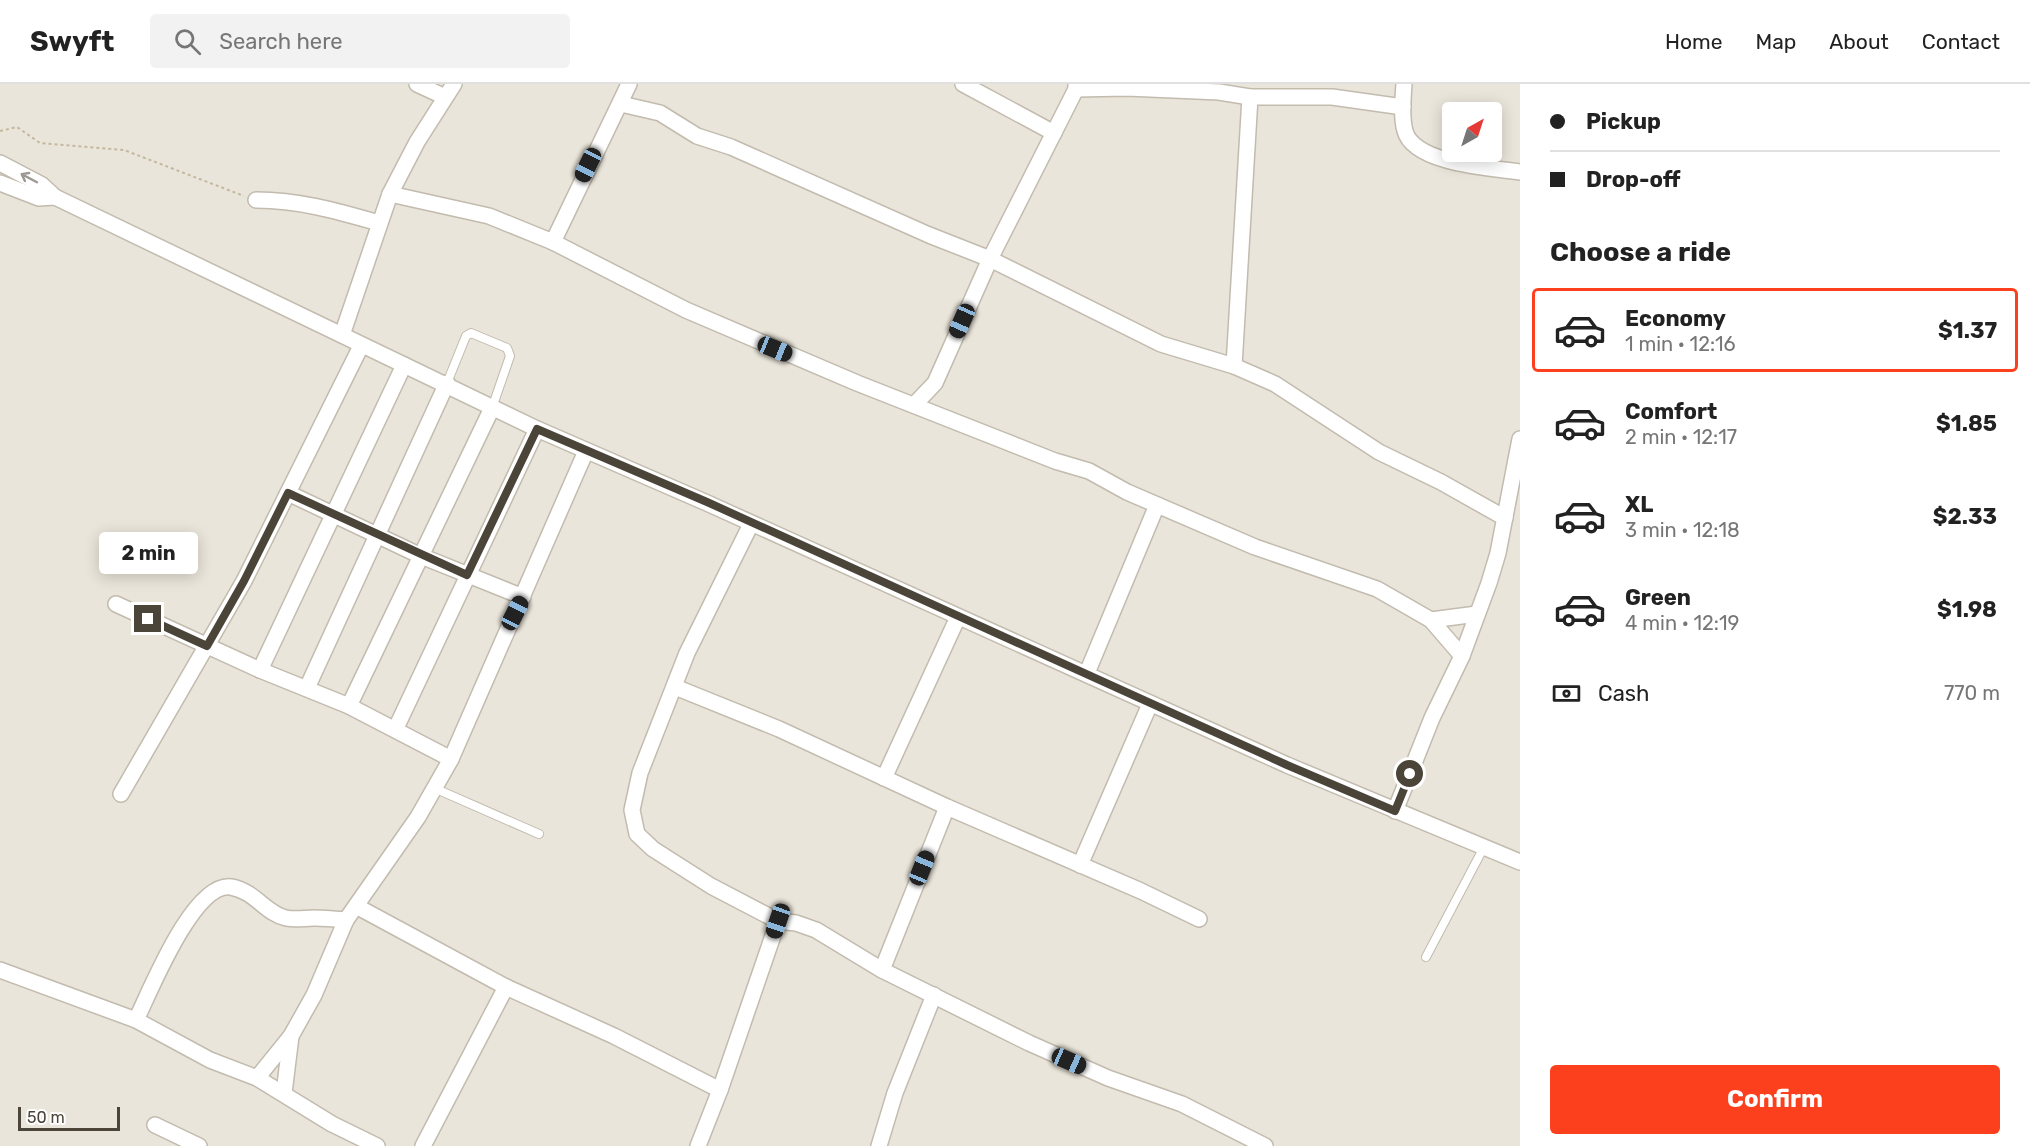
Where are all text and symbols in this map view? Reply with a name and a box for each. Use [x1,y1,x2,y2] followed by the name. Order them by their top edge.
[150,14,570,68] search box
[30,25,114,58] text: Swyft
[171,25,204,58] icon: search
[219,28,343,55] text: Search here
[1665,29,1722,54] text: Home
[1755,29,1796,54] text: Map
[1829,29,1889,54] text: About
[1922,29,2000,54] text: Contact
[1442,102,1502,162] north arrow
[1442,102,1502,162] map controls
[1586,108,1661,135] text: Pickup
[572,145,604,185] car
[1586,166,1681,193] text: Drop-off
[21,172,38,184] one-way arrow
[1550,236,1731,268] text: Choose a ride
[946,301,978,341] car
[1553,303,1607,357] icon: car
[1625,305,1726,332] text: Economy
[1938,317,1997,344] text: $1.37
[1625,332,1736,356] text: 1 min · 12:16
[755,334,795,364] car
[1553,396,1607,450] icon: car
[1625,398,1717,425] text: Comfort
[1936,410,1997,437] text: $1.85
[1625,425,1737,449] text: 2 min · 12:17
[1553,489,1607,543] icon: car
[1625,491,1653,518] text: XL
[1933,503,1997,530] text: $2.33
[1625,518,1740,542] text: 3 min · 12:18
[98,532,198,574] callout: 2 min
[121,541,176,565] text: 2 min
[1553,582,1607,636] icon: car
[1625,584,1691,611] text: Green
[499,593,531,633] car
[1937,596,1997,623] text: $1.98
[134,605,161,632] route end
[1625,611,1739,635] text: 4 min · 12:19
[1550,677,1583,710] icon: cash
[1598,680,1649,707] text: Cash
[1944,681,2000,705] text: 770 m
[1396,760,1423,787] route start
[907,848,937,888] car
[764,901,792,941] car
[1049,1045,1089,1077] car
[1550,1065,2000,1134] button: Confirm
[18,1104,120,1132] scale bar
[27,1108,65,1127] text: 50 m

